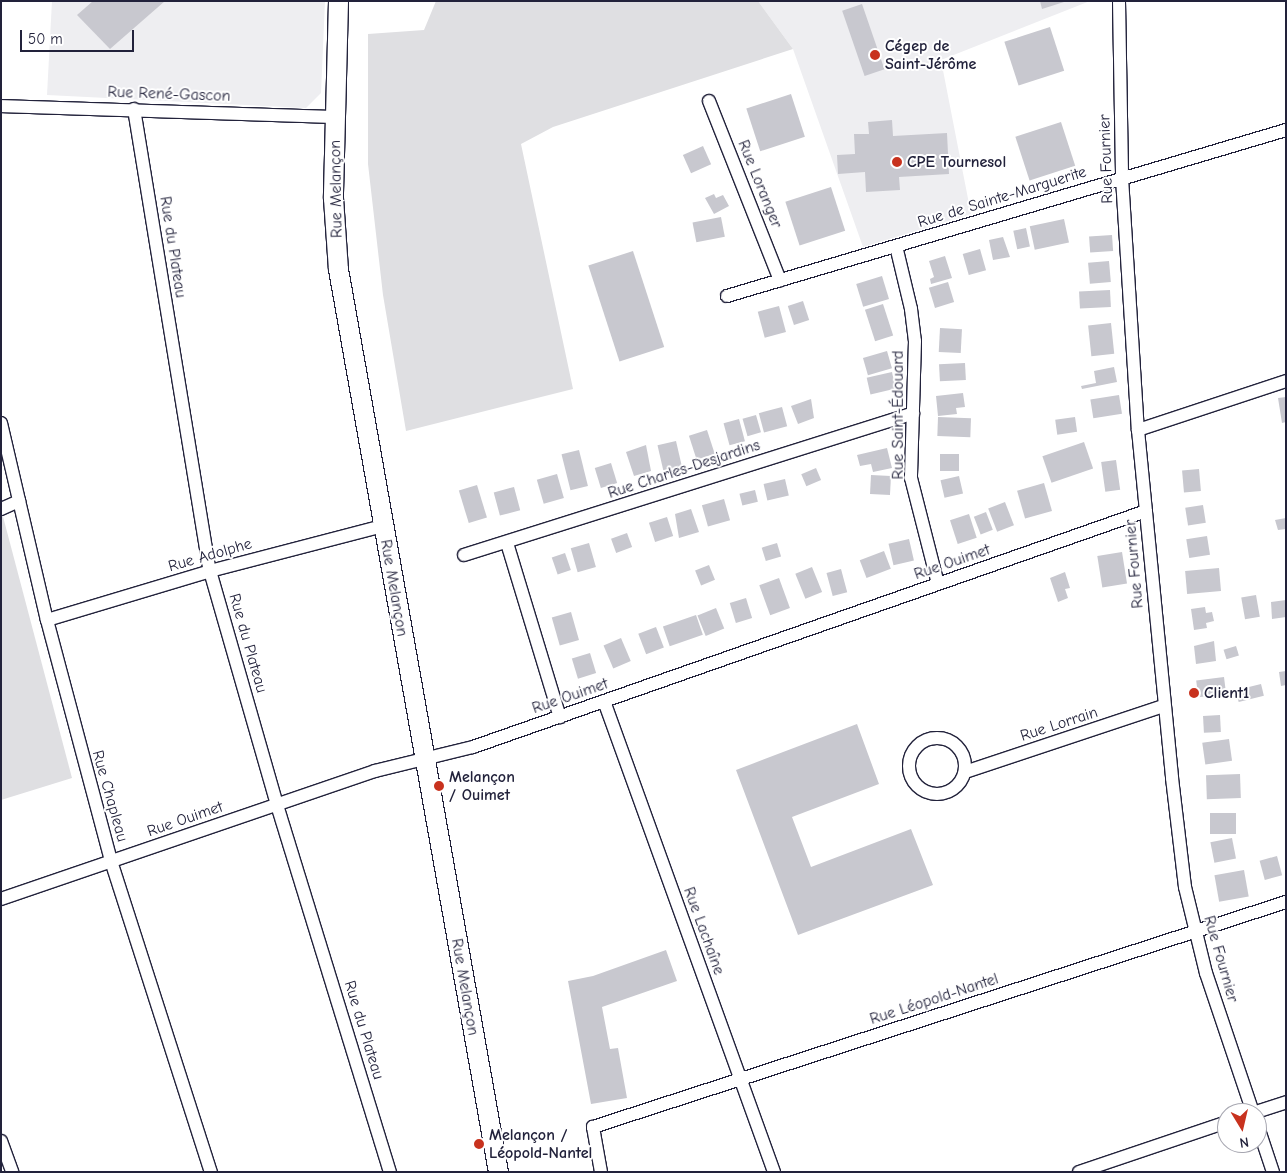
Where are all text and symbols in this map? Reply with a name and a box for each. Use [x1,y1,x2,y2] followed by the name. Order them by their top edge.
[22,20,136,52] scale bar
[28,30,63,48] text: 50 m
[885,36,976,74] place label: Cégep de Saint-Jérôme
[869,49,881,61] marker: Cégep de Saint-Jérôme
[107,82,231,106] street label: Rue René-Gascon
[1095,114,1117,204] street label: Rue Fournier
[734,137,786,231] street label: Rue Loranger
[326,140,346,238] street label: Rue Melançon
[907,152,1006,172] place label: CPE Tournesol
[891,156,903,168] marker: CPE Tournesol
[915,162,1089,232] street label: Rue de Sainte-Marguerite
[156,195,190,299] street label: Rue du Plateau
[888,350,908,480] street label: Rue Saint-Édouard
[605,435,763,503] street label: Rue Charles-Desjardins
[1121,519,1147,609] street label: Rue Fournier
[166,534,254,576] street label: Rue Adolphe
[376,538,412,638] street label: Rue Melançon
[912,540,992,584] street label: Rue Ouimet
[225,591,271,695] street label: Rue du Plateau
[530,674,610,718] street label: Rue Ouimet
[1204,683,1249,703] place label: Client1
[1188,687,1200,699] marker: Client1
[1018,702,1100,746] street label: Rue Lorrain
[88,748,132,844] street label: Rue Chapleau
[449,767,515,805] place label: Melançon / Ouimet
[433,780,445,792] marker: Melançon / Ouimet
[145,797,225,841] street label: Rue Ouimet
[679,884,729,978] street label: Rue Lachaîne
[1199,913,1243,1005] street label: Rue Fournier
[447,937,483,1037] street label: Rue Melançon
[867,969,1001,1029] street label: Rue Léopold-Nantel
[340,978,388,1082] street label: Rue du Plateau
[1217,1103,1267,1153] north arrow
[489,1125,592,1163] place label: Melançon / Léopold-Nantel
[1238,1133,1250,1151] text: N
[473,1138,485,1150] marker: Melançon / Léopold-Nantel

